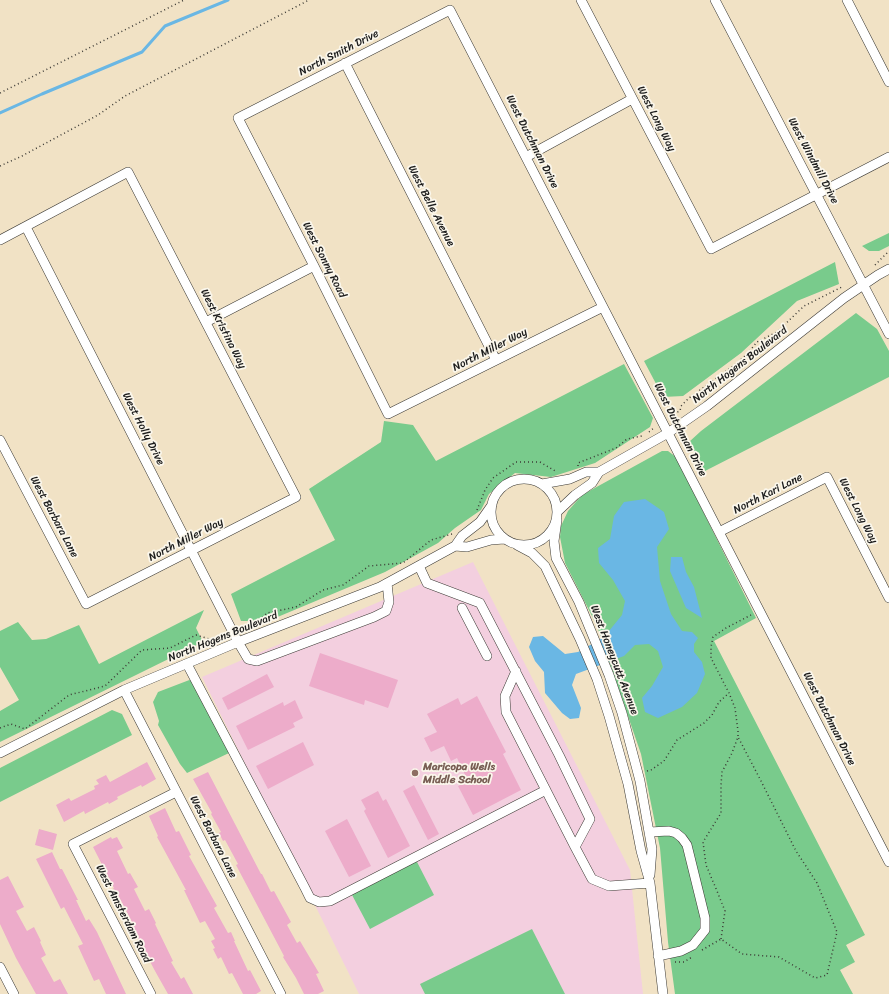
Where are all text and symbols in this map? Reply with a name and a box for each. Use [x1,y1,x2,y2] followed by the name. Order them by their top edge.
[297,27,381,79] street label: North Smith Drive
[634,84,678,154] street label: West Long Way
[503,93,561,191] street label: West Dutchman Drive
[785,116,841,206] street label: West Windmill Drive
[405,163,457,249] street label: West Belle Avenue
[299,220,349,300] street label: West Sonny Road
[197,287,249,371] street label: West Kristina Way
[690,324,790,406] street label: North Hogens Boulevard
[450,325,530,375] street label: North Miller Way
[651,381,709,479] street label: West Dutchman Drive
[119,390,167,468] street label: West Holly Drive
[731,471,805,517] street label: North Kari Lane
[27,474,81,560] street label: West Barbara Lane
[836,476,880,546] street label: West Long Way
[146,515,226,565] street label: North Miller Way
[587,603,641,717] street label: West Honeycutt Avenue
[166,609,280,665] street label: North Hogens Boulevard
[800,670,858,768] street label: West Dutchman Drive
[423,760,495,786] place label: Maricopa Wells Middle School
[410,768,420,778] marker: Maricopa Wells Middle School
[187,794,239,880] street label: West Barbara Lane
[93,863,153,965] street label: West Amsterdam Road

